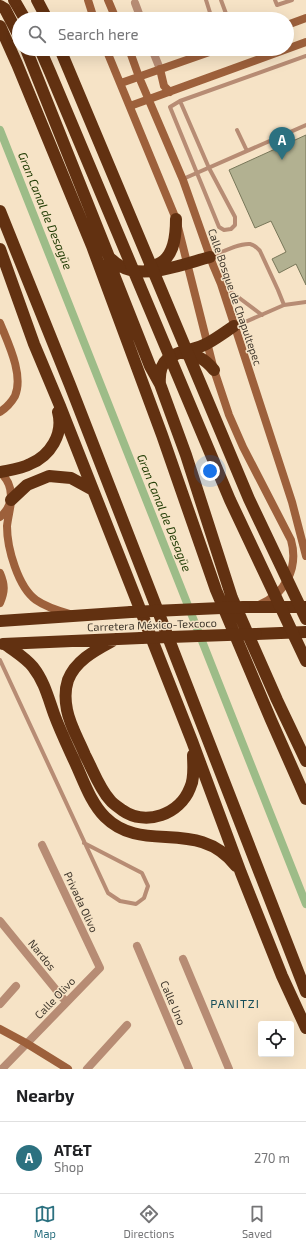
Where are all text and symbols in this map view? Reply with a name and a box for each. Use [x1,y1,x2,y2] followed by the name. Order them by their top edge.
[12,12,294,56] search box
[26,23,48,45] icon: search
[58,25,139,43] text: Search here
[269,127,295,160] pin: A
[16,150,76,272] water label: Gran Canal de Desagüe
[206,227,265,367] street label: Calle Bosque de Chapultepec
[135,452,195,574] water label: Gran Canal de Desagüe
[200,461,220,481] your location
[87,616,217,633] street label: Carretera México-Texcoco
[62,869,101,934] street label: Privada Olivo
[26,937,59,973] street label: Nardos
[32,974,78,1021] street label: Calle Olivo
[158,979,189,1027] street label: Calle Uno
[210,996,260,1010] district label: PANITZI
[258,1021,294,1057] map controls
[258,1021,294,1057] button: locate
[16,1085,74,1105] text: Nearby
[54,1141,92,1159] text: AT&T
[25,1150,33,1166] text: A
[254,1150,290,1166] text: 270 m
[54,1159,84,1175] text: Shop
[34,1203,56,1240] tab: Map
[124,1203,174,1240] tab: Directions
[242,1203,272,1240] tab: Saved

